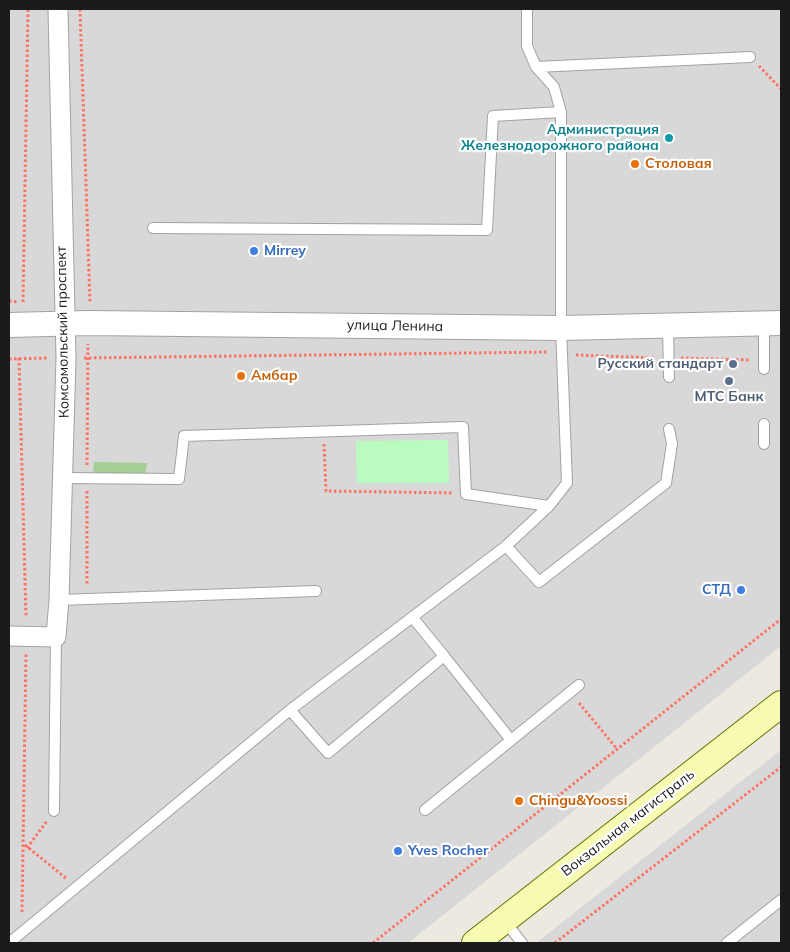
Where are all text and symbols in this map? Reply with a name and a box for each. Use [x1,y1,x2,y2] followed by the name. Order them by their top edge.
[461,122,659,154] place label: Администрация Железнодорожного района
[663,132,675,144] marker: Администрация Железнодорожного района
[645,156,712,172] place label: Столовая
[629,158,641,170] marker: Столовая
[264,243,306,259] place label: Mirrey
[248,245,260,257] marker: Mirrey
[53,246,73,418] street label: Комсомольский проспект
[347,317,443,335] street label: улица Ленина
[597,356,723,372] place label: Русский стандарт
[727,358,739,370] marker: Русский стандарт
[251,368,298,384] place label: Амбар
[235,370,247,382] marker: Амбар
[723,375,735,387] marker: МТС Банк
[695,389,763,405] place label: МТС Банк
[702,582,731,598] place label: СТД
[735,584,747,596] marker: СТД
[558,766,698,880] street label: Вокзальная магистраль
[529,793,627,809] place label: Chingu&Yoossi
[513,795,525,807] marker: Chingu&Yoossi
[408,843,488,859] place label: Yves Rocher
[392,845,404,857] marker: Yves Rocher

